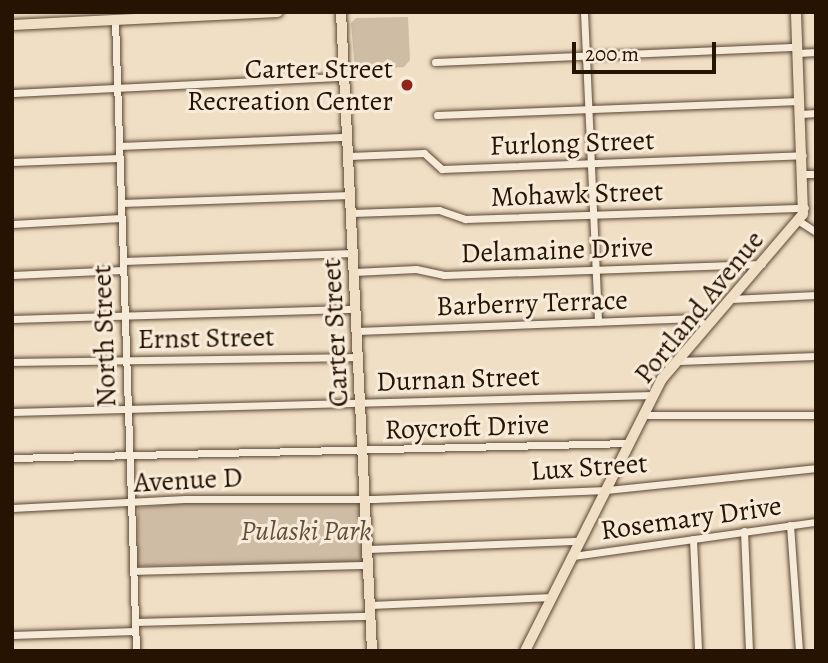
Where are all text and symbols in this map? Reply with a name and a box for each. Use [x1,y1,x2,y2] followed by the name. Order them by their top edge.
[576,28,720,72] scale bar
[585,40,639,68] text: 200 m
[187,52,393,118] place label: Carter Street Recreation Center
[399,77,415,93] marker: Carter Street Recreation Center
[489,123,655,163] street label: Furlong Street
[490,174,664,214] street label: Mohawk Street
[627,224,771,390] street label: Portland Avenue
[460,230,654,270] street label: Delamaine Drive
[314,258,356,408] street label: Carter Street
[85,264,123,408] street label: North Street
[436,283,628,323] street label: Barberry Terrace
[137,320,275,356] street label: Ernst Street
[376,359,540,399] street label: Durnan Street
[384,407,550,447] street label: Roycroft Drive
[529,446,649,488] street label: Lux Street
[133,460,243,500] street label: Avenue D
[598,489,784,547] street label: Rosemary Drive
[240,514,372,548] park label: Pulaski Park

